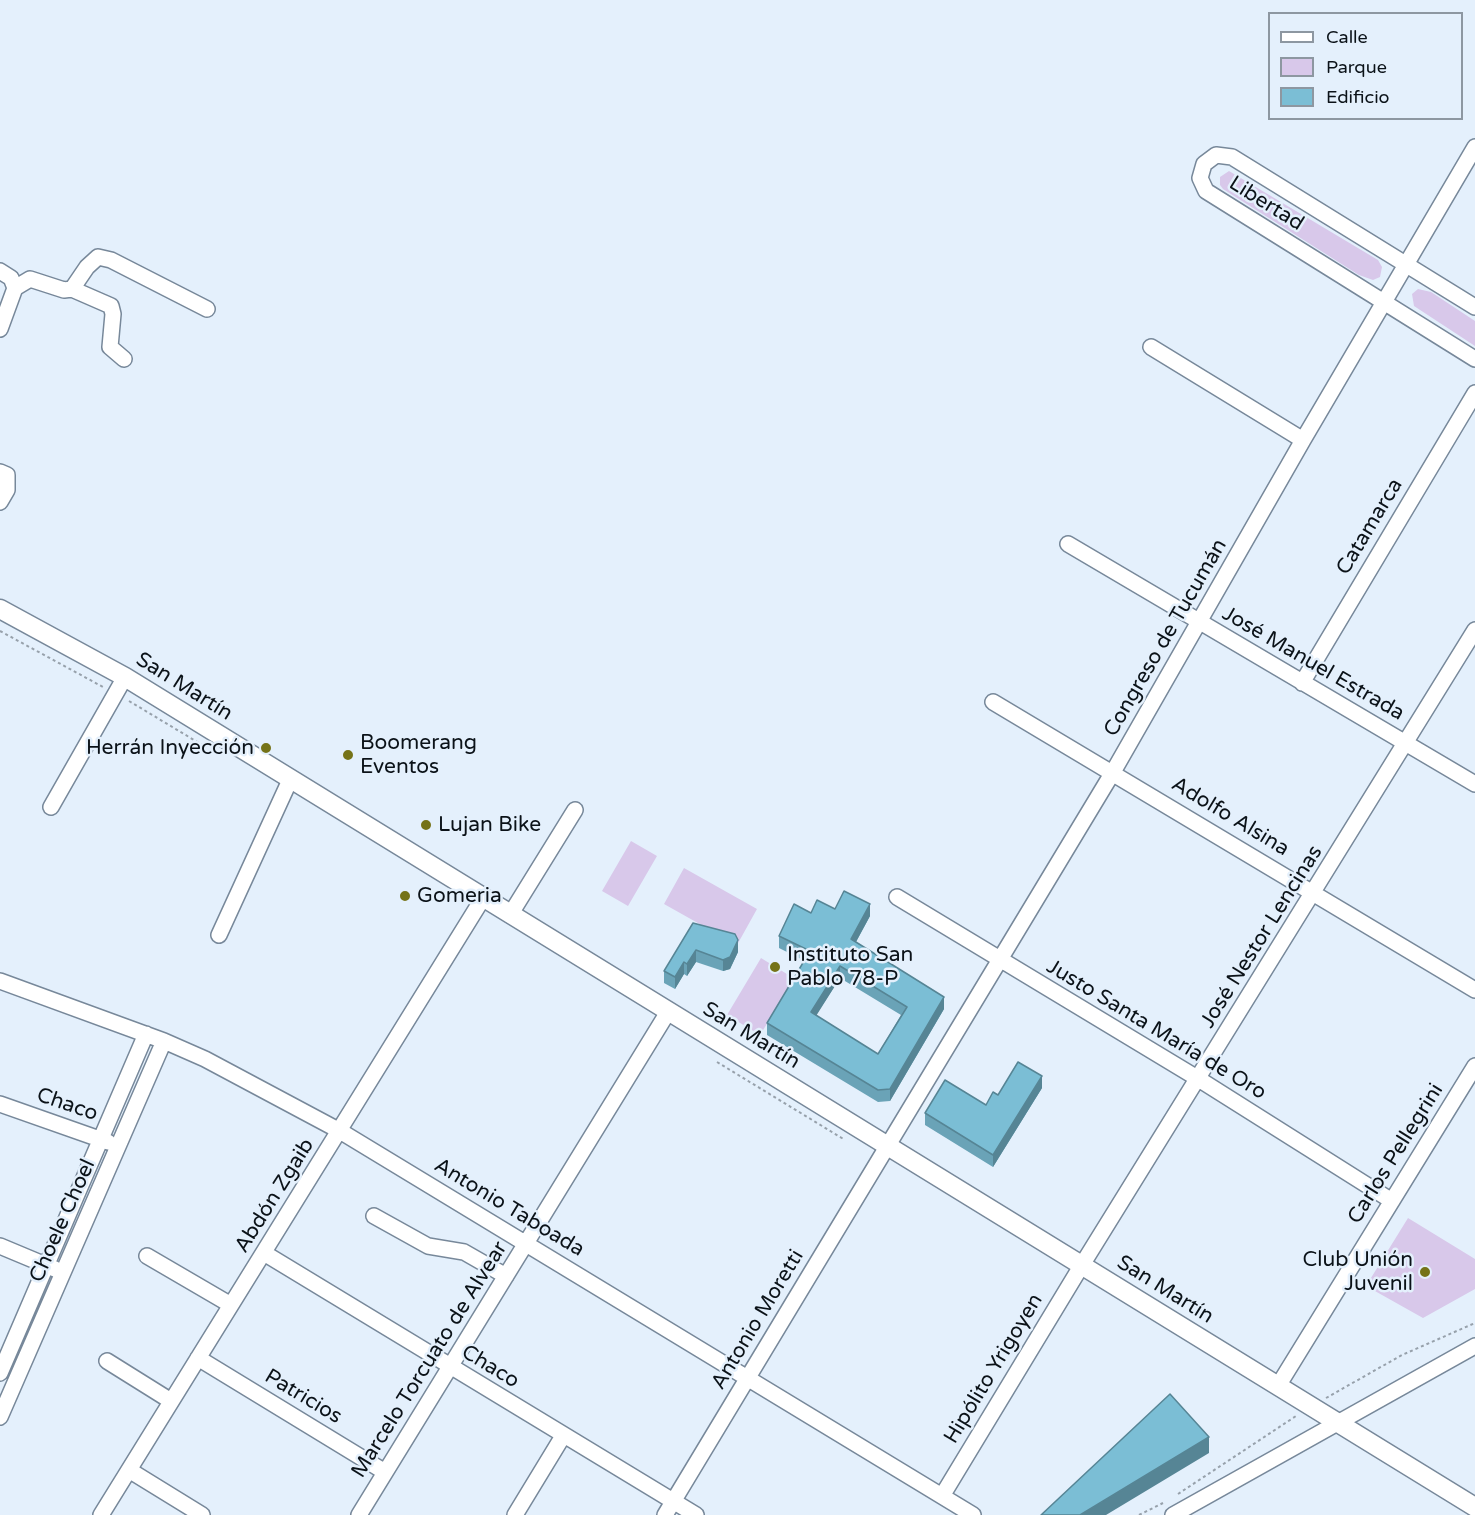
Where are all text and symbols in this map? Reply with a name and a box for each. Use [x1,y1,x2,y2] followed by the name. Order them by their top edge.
[1268,12,1463,120] legend
[1326,26,1368,48] text: Calle
[1326,56,1387,78] text: Parque
[1326,86,1390,108] text: Edificio
[1224,171,1308,237] street label: Libertad
[1331,474,1409,580] street label: Catamarca
[1099,535,1233,741] street label: Congreso de Tucumán
[1217,602,1409,726] street label: José Manuel Estrada
[131,647,237,727] street label: San Martín
[360,730,477,780] place label: Boomerang Eventos
[86,735,254,761] place label: Herrán Inyección
[259,741,273,755] marker: Herrán Inyección
[341,748,355,762] marker: Boomerang Eventos
[1167,772,1293,862] street label: Adolfo Alsina
[438,812,541,838] place label: Lujan Bike
[419,818,433,832] marker: Lujan Bike
[1196,841,1328,1033] street label: José Nestor Lencinas
[417,883,502,909] place label: Gomeria
[398,889,412,903] marker: Gomeria
[787,942,913,992] place label: Instituto San Pablo 78-P
[1042,954,1270,1106] street label: Justo Santa María de Oro
[768,960,782,974] marker: Instituto San Pablo 78-P
[698,997,804,1075] street label: San Martín
[1343,1079,1449,1229] street label: Carlos Pellegrini
[33,1083,101,1127] street label: Chaco
[230,1134,320,1258] street label: Abdón Zgaib
[429,1153,589,1263] street label: Antonio Taboada
[25,1156,101,1286] street label: Choele Choel
[347,1237,513,1483] street label: Marcelo Torcuato de Alvear
[706,1246,810,1394] street label: Antonio Moretti
[1303,1247,1413,1297] place label: Club Unión Juvenil
[1112,1250,1218,1330] street label: San Martín
[1418,1265,1432,1279] marker: Club Unión Juvenil
[939,1290,1049,1448] street label: Hipólito Yrigoyen
[456,1340,524,1394] street label: Chaco
[260,1364,346,1430] street label: Patricios

